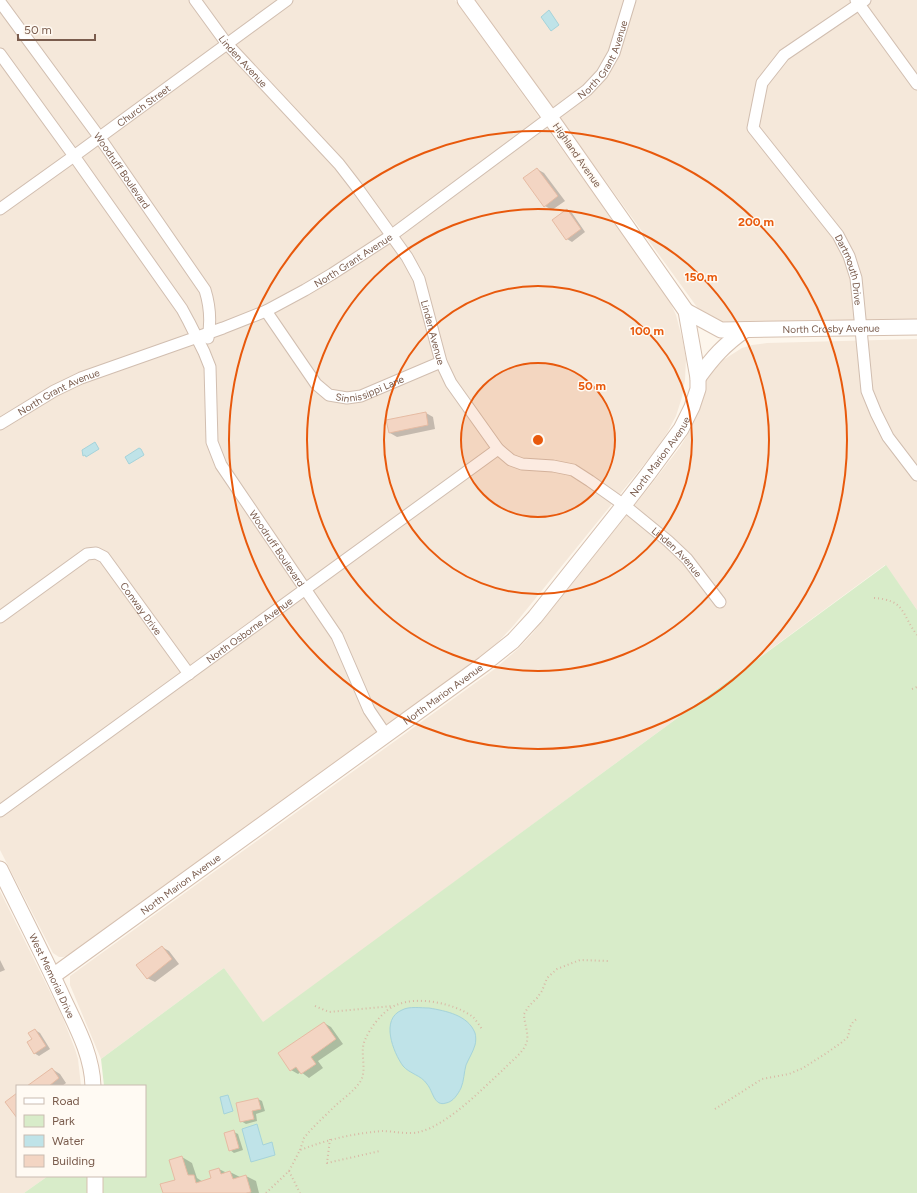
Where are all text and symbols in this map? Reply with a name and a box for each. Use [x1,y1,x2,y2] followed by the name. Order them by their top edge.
[18,16,95,42] scale bar
[575,18,630,102] street label: North Grant Avenue
[24,23,52,37] text: 50 m
[216,32,271,90] street label: Linden Avenue
[114,81,173,129] street label: Church Street
[550,120,605,190] street label: Highland Avenue
[91,129,153,211] street label: Woodruff Boulevard
[738,215,774,229] text: 200 m
[311,230,395,290] street label: North Grant Avenue
[832,232,865,306] street label: Dartmouth Drive
[684,270,718,284] text: 150 m
[418,299,448,367] street label: Linden Avenue
[782,321,880,336] street label: North Crosby Avenue
[630,324,664,338] text: 100 m
[15,365,102,418] street label: North Grant Avenue
[334,372,406,405] street label: Sinnissippi Lane
[578,379,606,393] text: 50 m
[626,414,693,499] street label: North Marion Avenue
[531,433,545,447] centre of rings
[247,507,308,589] street label: Woodruff Boulevard
[649,524,705,580] street label: Linden Avenue
[118,579,165,638] street label: Conway Drive
[203,594,295,666] street label: North Osborne Avenue
[400,660,486,727] street label: North Marion Avenue
[138,850,223,917] street label: North Marion Avenue
[27,931,78,1021] street label: West Memorial Drive
[16,1085,146,1177] legend
[52,1094,80,1108] text: Road
[52,1114,75,1128] text: Park
[52,1134,84,1148] text: Water
[52,1154,95,1168] text: Building

